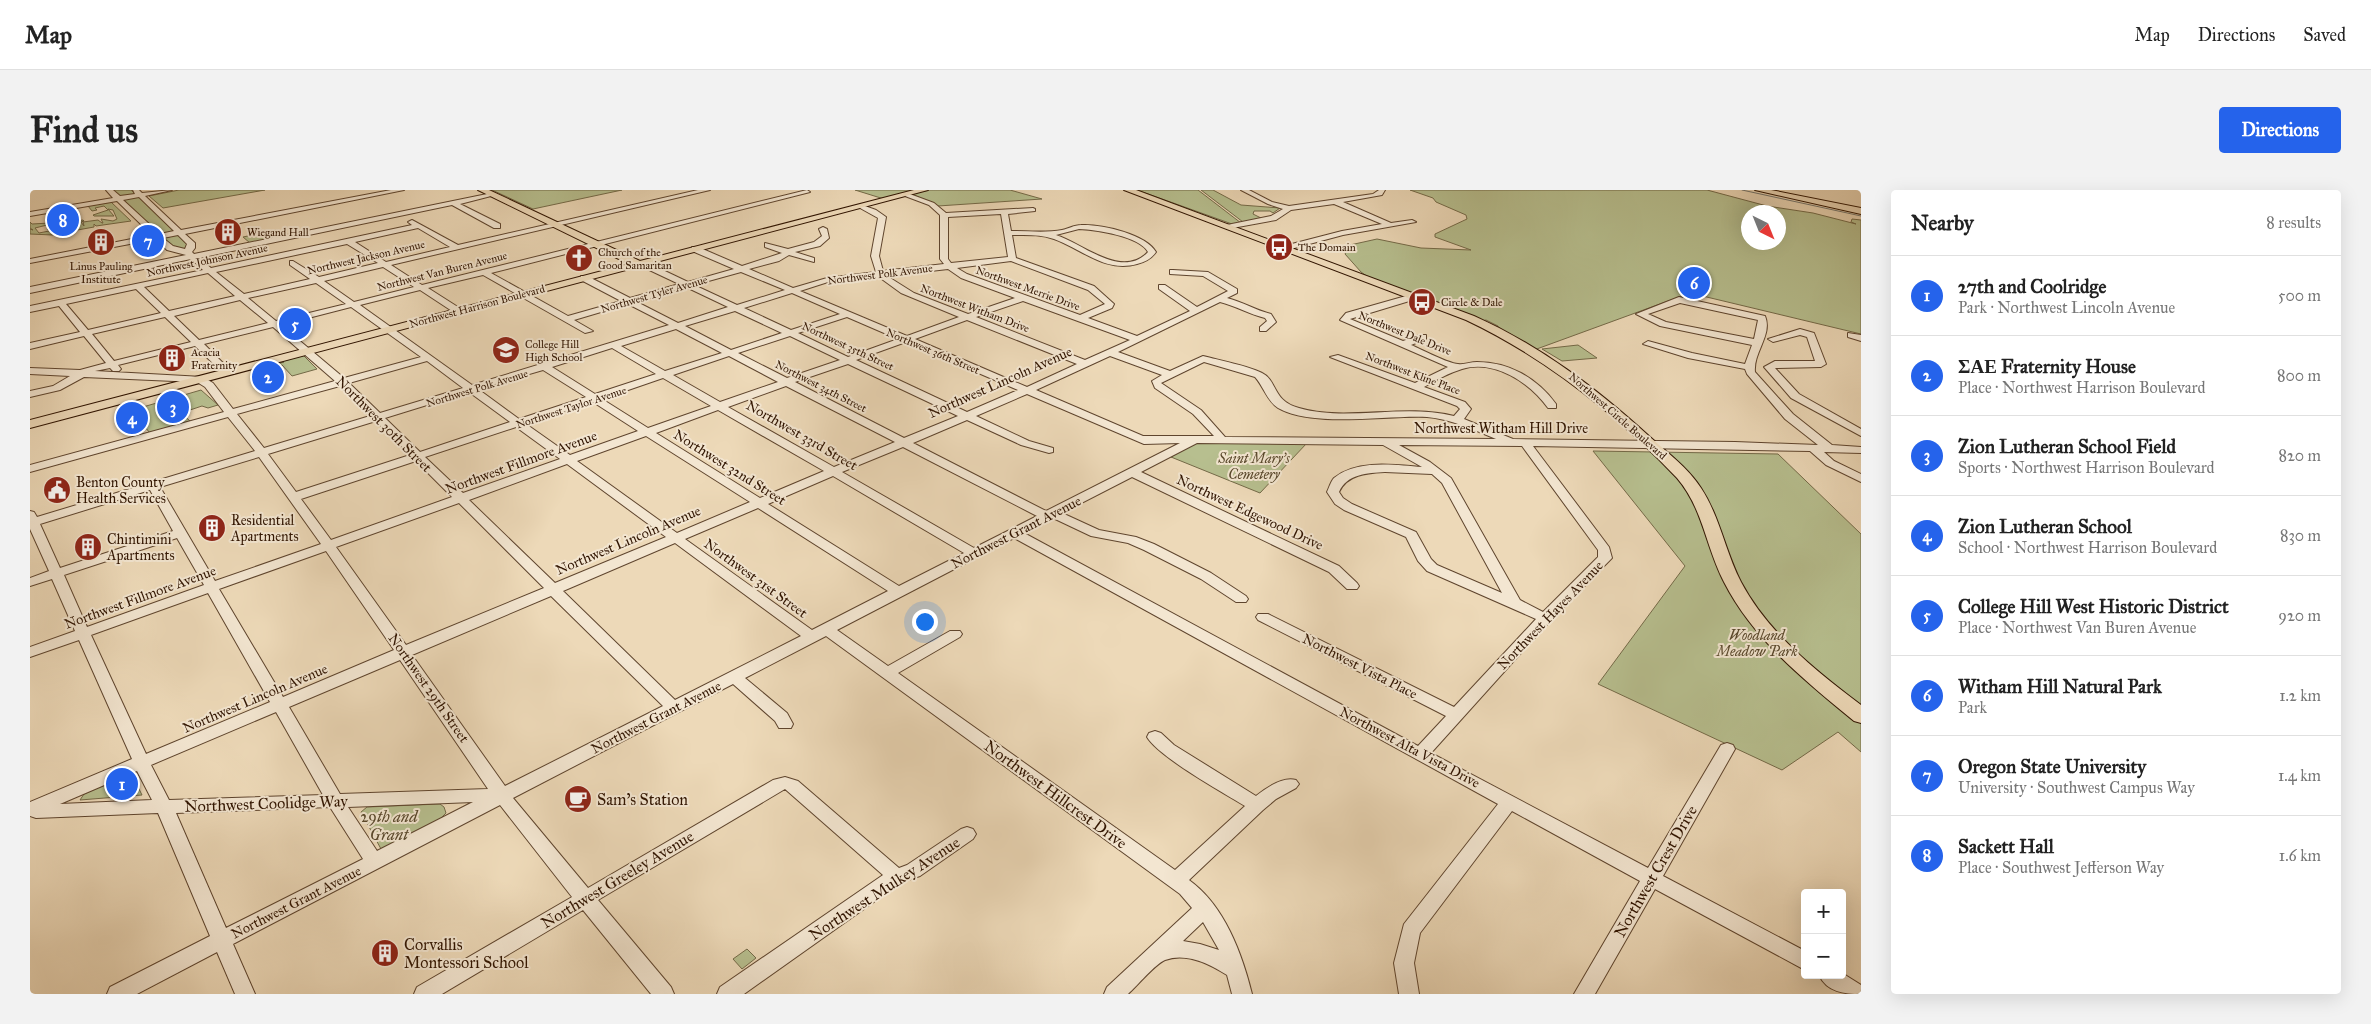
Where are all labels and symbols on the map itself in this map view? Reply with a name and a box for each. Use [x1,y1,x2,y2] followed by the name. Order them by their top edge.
[47,201,79,239] pin: 8
[1741,205,1786,250] north arrow
[213,217,243,247] building icon: Wiegand Hall
[132,222,164,260] pin: 7
[247,226,309,239] place label: Wiegand Hall
[86,227,116,257] building icon: Linus Pauling Institute
[1264,232,1294,262] bus stop icon: The Domain
[306,238,427,278] street label: Northwest Jackson Avenue
[145,241,269,281] street label: Northwest Johnson Avenue
[1298,241,1356,254] place label: The Domain
[564,243,594,273] church icon: Church of the Good Samaritan
[598,246,672,272] place label: Church of the Good Samaritan
[376,249,509,294] street label: Northwest Van Buren Avenue
[70,260,133,286] place label: Linus Pauling Institute
[827,262,934,287] street label: Northwest Polk Avenue
[974,264,1082,314] street label: Northwest Merrie Drive
[1678,264,1710,302] pin: 6
[599,273,709,316] street label: Northwest Tyler Avenue
[408,282,547,331] street label: Northwest Harrison Boulevard
[918,282,1032,335] street label: Northwest Witham Drive
[1407,287,1437,317] bus stop icon: Circle & Dale
[1441,296,1503,309] place label: Circle & Dale
[279,305,311,343] pin: 5
[1356,309,1454,358] street label: Northwest Dale Drive
[800,319,896,374] street label: Northwest 35th Street
[884,326,982,377] street label: Northwest 36th Street
[491,335,521,365] school or university icon: College Hill High School
[525,338,582,364] place label: College Hill High School
[157,343,187,373] building icon: Acacia Fraternity
[926,343,1075,422] street label: Northwest Lincoln Avenue
[190,346,238,372] place label: Acacia Fraternity
[1364,349,1462,398] street label: Northwest Kline Place
[252,358,284,396] pin: 2
[773,358,869,415] street label: Northwest 34th Street
[425,367,530,410] street label: Northwest Polk Avenue
[1566,370,1670,463] street label: Northwest Circle Boulevard
[332,373,435,476] street label: Northwest 30th Street
[514,383,628,431] street label: Northwest Taylor Avenue
[157,388,189,426] pin: 3
[743,397,860,474] street label: Northwest 33rd Street
[116,399,148,437] pin: 4
[1414,420,1588,437] street label: Northwest Witham Hill Drive
[670,426,789,509] street label: Northwest 32nd Street
[443,427,599,498] street label: Northwest Fillmore Avenue
[1217,450,1291,483] park label: Saint Mary's Cemetery
[1174,471,1326,554] street label: Northwest Edgewood Drive
[76,474,166,507] place label: Benton County Health Services
[42,475,72,505] public building icon: Benton County Health Services
[948,492,1084,573] street label: Northwest Grant Avenue
[553,502,703,579] street label: Northwest Lincoln Avenue
[230,512,299,545] place label: Residential Apartments
[197,513,227,543] building icon: Residential Apartments
[106,531,175,564] place label: Chintimini Apartments
[73,532,103,562] building icon: Chintimini Apartments
[701,535,811,622] street label: Northwest 31st Street
[1494,557,1607,673] street label: Northwest Hayes Avenue
[62,562,218,633] street label: Northwest Fillmore Avenue
[912,609,938,635] your location
[1715,627,1798,660] park label: Woodland Meadow Park
[384,630,473,746] street label: Northwest 29th Street
[1300,630,1420,703] street label: Northwest Vista Place
[180,660,330,737] street label: Northwest Lincoln Avenue
[588,677,724,758] street label: Northwest Grant Avenue
[1337,703,1483,792] street label: Northwest Alta Vista Drive
[981,736,1131,853] street label: Northwest Hillcrest Drive
[106,765,138,803] pin: 1
[563,784,593,814] cafe icon: Sam's Station
[597,790,688,809] place label: Sam's Station
[184,791,349,817] street label: Northwest Coolidge Way
[1610,802,1701,941] street label: Northwest Crest Drive
[360,807,419,844] park label: 29th and Grant
[538,826,697,933] street label: Northwest Greeley Avenue
[805,832,963,944] street label: Northwest Mulkey Avenue
[228,862,364,943] street label: Northwest Grant Avenue
[404,935,529,972] place label: Corvallis Montessori School
[370,938,400,968] building icon: Corvallis Montessori School

